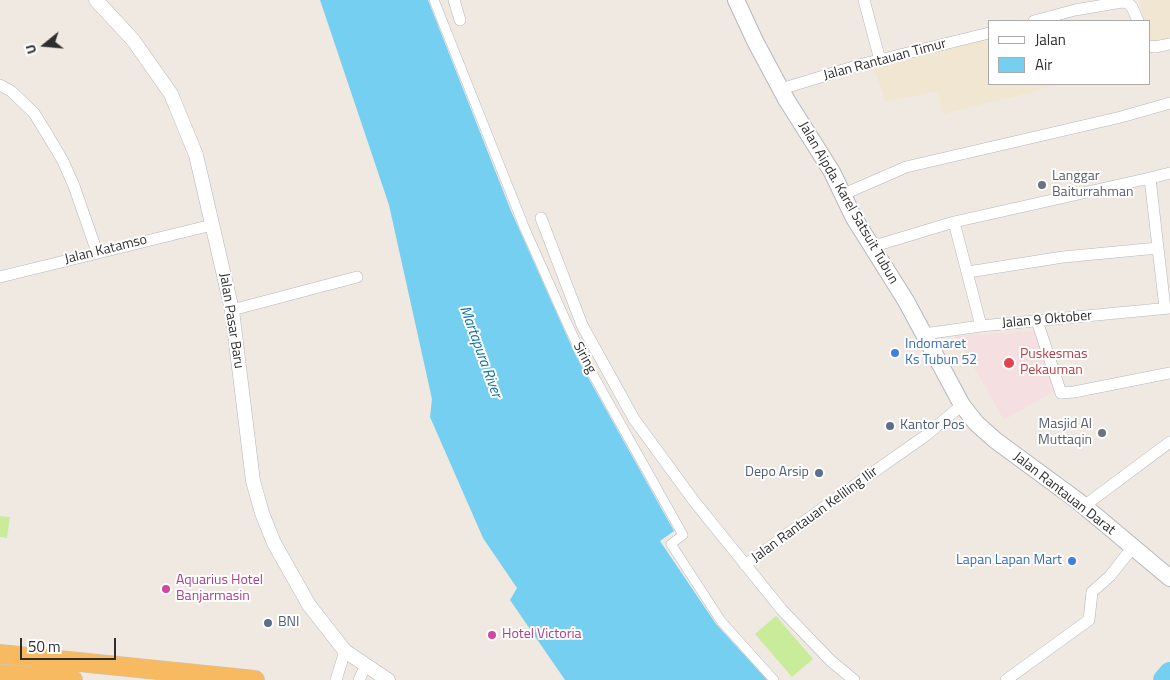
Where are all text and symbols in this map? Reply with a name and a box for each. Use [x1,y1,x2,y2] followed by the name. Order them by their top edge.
[20,20,70,70] north arrow
[988,20,1150,85] legend
[1035,28,1066,51] text: Jalan
[822,36,948,84] street label: Jalan Rantauan Timur
[19,42,42,57] text: U
[1035,53,1052,76] text: Air
[795,119,901,287] street label: Jalan Aipda. Karel Satsuit Tubun
[1052,169,1134,202] place label: Langgar Baiturrahman
[1036,179,1048,191] marker: Langgar Baiturrahman
[63,232,149,268] street label: Jalan Katamso
[215,272,247,370] street label: Jalan Pasar Baru
[455,304,505,400] water label: Martapura River
[1001,308,1093,332] street label: Jalan 9 Oktober
[905,337,977,370] place label: Indomaret Ks Tubun 52
[569,339,599,377] street label: Siring
[889,347,901,359] marker: Indomaret Ks Tubun 52
[1020,347,1088,380] place label: Puskesmas Pekauman
[1002,356,1016,370] marker: Puskesmas Pekauman
[1038,417,1092,450] place label: Masjid Al Muttaqin
[900,418,965,434] place label: Kantor Pos
[884,420,896,432] marker: Kantor Pos
[1096,427,1108,439] marker: Masjid Al Muttaqin
[1010,449,1118,539] street label: Jalan Rantauan Darat
[749,464,881,566] street label: Jalan Rantauan Keliling Ilir
[745,465,809,481] place label: Depo Arsip
[813,467,825,479] marker: Depo Arsip
[956,553,1062,569] place label: Lapan Lapan Mart
[1066,555,1078,567] marker: Lapan Lapan Mart
[176,573,263,606] place label: Aquarius Hotel Banjarmasin
[160,583,172,595] marker: Aquarius Hotel Banjarmasin
[278,615,300,631] place label: BNI
[262,617,274,629] marker: BNI
[502,627,582,643] place label: Hotel Victoria
[22,628,119,660] scale bar
[486,629,498,641] marker: Hotel Victoria
[28,635,61,658] text: 50 m

